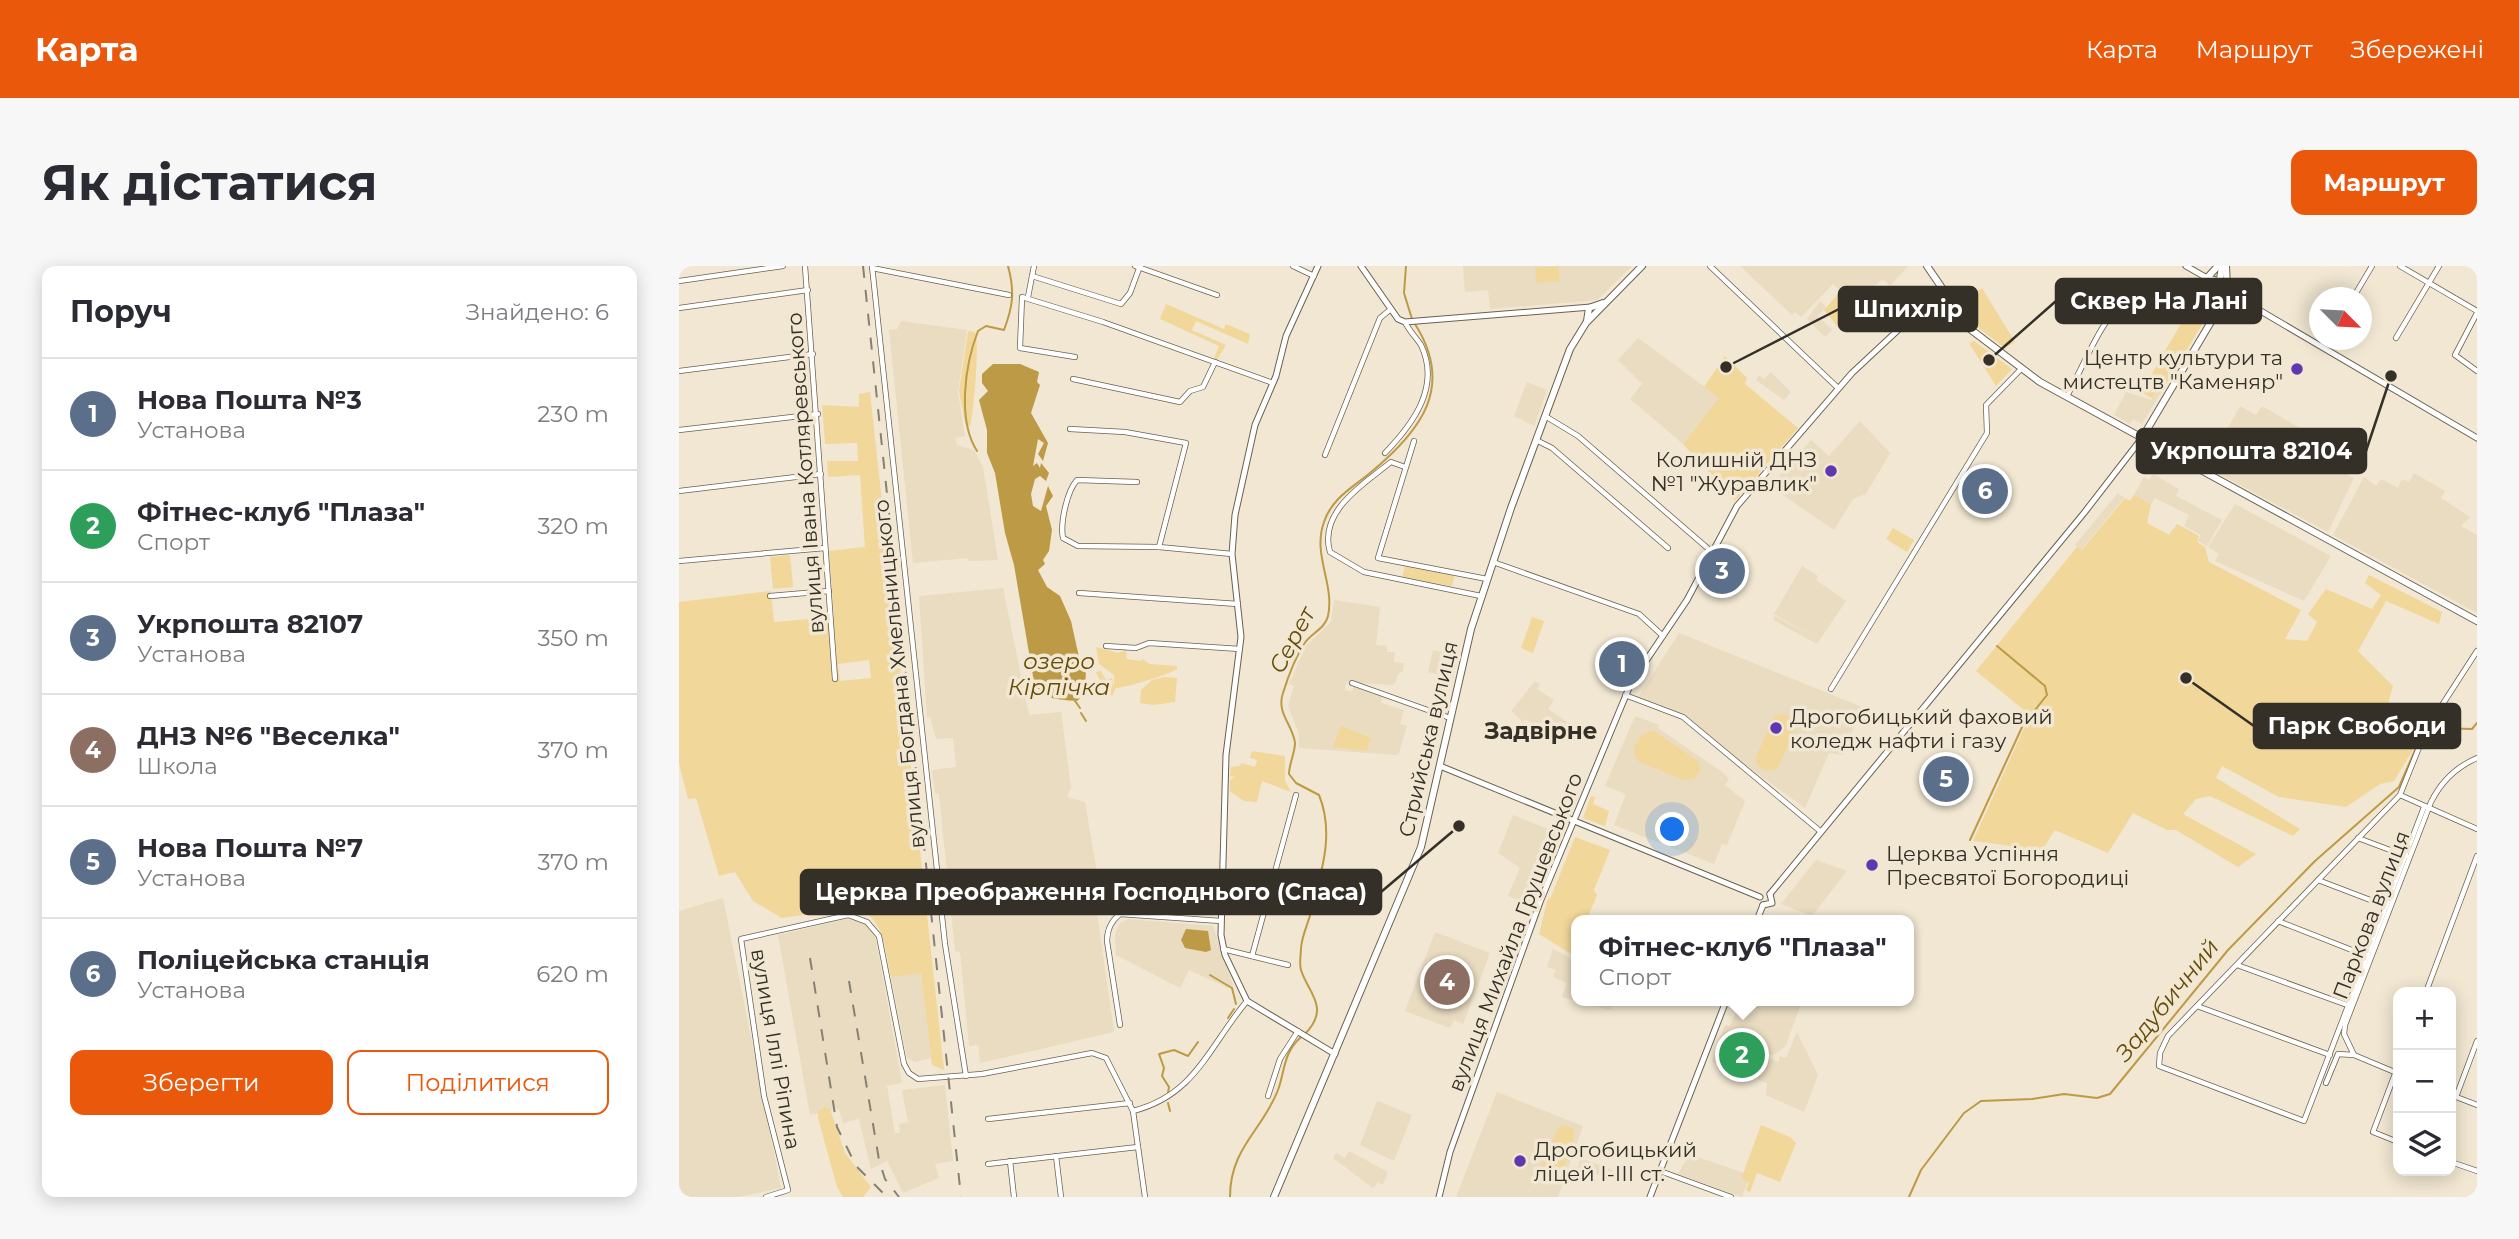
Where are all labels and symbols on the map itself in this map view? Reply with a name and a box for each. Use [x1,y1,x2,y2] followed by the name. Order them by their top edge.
[2056,279,2261,323] callout: Сквер На Лані
[1839,287,1977,331] callout: Шпихлір
[2070,287,2248,315] text: Сквер На Лані
[2309,287,2372,350] north arrow
[1853,295,1963,323] text: Шпихлір
[781,312,829,634] street label: вулиця Івана Котляревського
[2062,345,2283,394] place label: Центр культури та мистецтв "Каменяр"
[2289,361,2305,377] marker: Центр культури та мистецтв "Каменяр"
[2137,429,2366,473] callout: Укрпошта 82104
[2150,437,2352,465] text: Укрпошта 82104
[1651,447,1817,496] place label: Колишній ДНЗ №1 "Журавлик"
[1823,463,1839,479] marker: Колишній ДНЗ №1 "Журавлик"
[1962,465,2008,517] pin: 6
[868,498,930,850] street label: вулиця Богдана Хмельницького
[1699,545,1745,597] pin: 3
[1263,600,1322,678] water label: Серет
[1599,638,1645,690] pin: 1
[1393,639,1463,839] street label: Стрийська вулиця
[1008,647,1110,701] water label: озеро Кірпічка
[1790,704,2053,753] place label: Дрогобицький фаховий коледж нафти і газу
[2254,704,2460,748] callout: Парк Свободи
[2268,712,2446,740] text: Парк Свободи
[1483,717,1598,745] district label: Задвірне
[1768,720,1784,736] marker: Дрогобицький фаховий коледж нафти і газу
[1923,753,1969,805] pin: 5
[1442,769,1588,1095] street label: вулиця Михайла Грушевського
[1655,812,1689,846] your location
[2327,827,2415,1003] street label: Паркова вулиця
[1886,841,2129,890] place label: Церква Успіння Пресвятої Богородиці
[1864,857,1880,873] marker: Церква Успіння Пресвятої Богородиці
[801,870,1381,914] callout: Церква Преображення Господнього (Спаса)
[815,878,1367,906] text: Церква Преображення Господнього (Спаса)
[2109,933,2225,1067] water label: Задубичний
[746,947,806,1151] street label: вулиця Іллі Ріпина
[1424,956,1470,1008] pin: 4
[1719,1029,1765,1081] pin: 2
[1534,1137,1697,1186] place label: Дрогобицький ліцей І-ІІІ ст.
[1512,1153,1528,1169] marker: Дрогобицький ліцей І-ІІІ ст.

